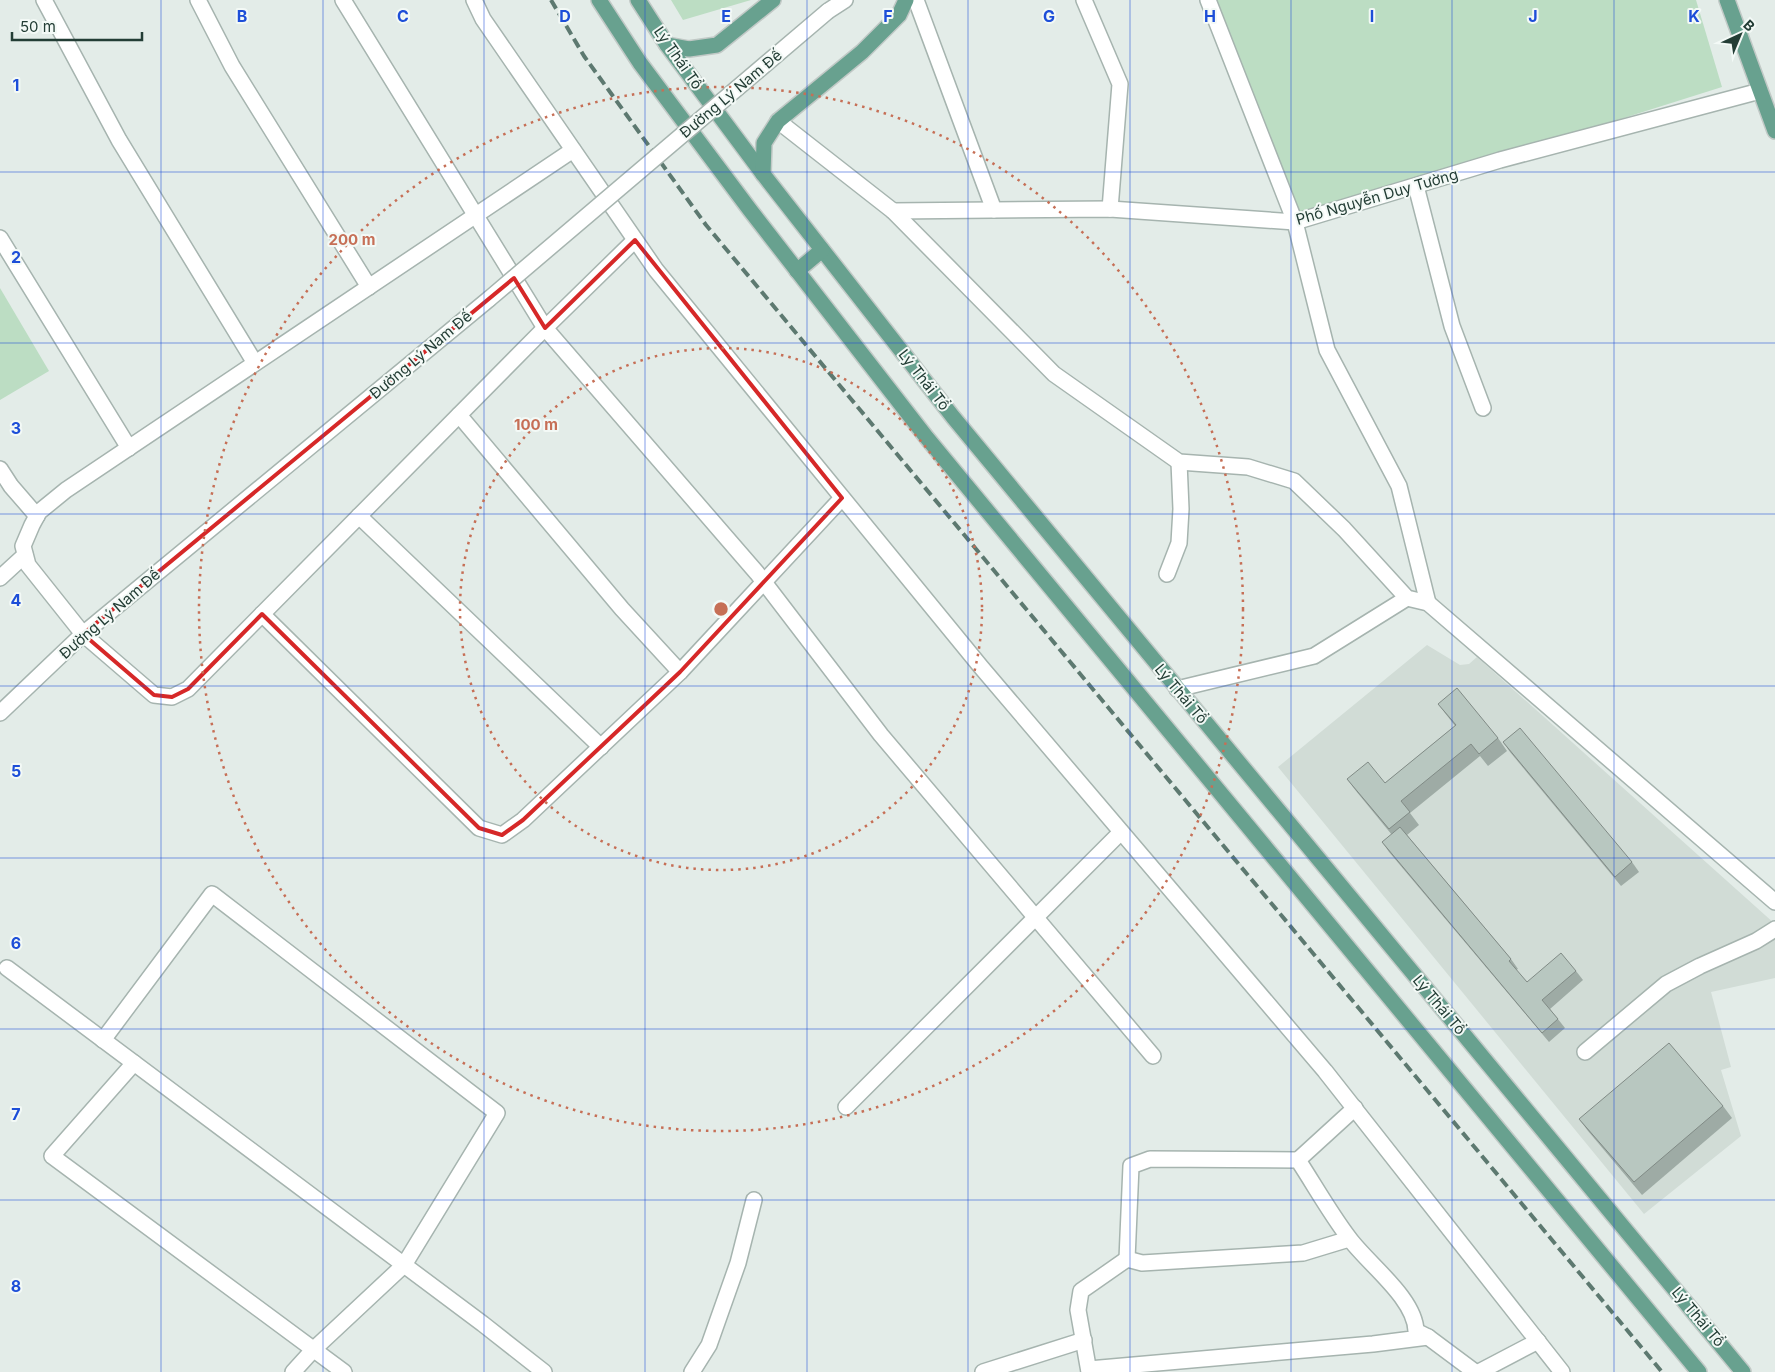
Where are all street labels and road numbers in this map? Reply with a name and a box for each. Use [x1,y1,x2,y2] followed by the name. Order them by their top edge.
[650,23,707,93] street label: Lý Thái Tổ
[676,45,786,142] street label: Đường Lý Nam Đế
[1294,164,1460,229] street label: Phố Nguyễn Duy Tường
[366,306,476,403] street label: Đường Lý Nam Đế
[895,345,954,414] street label: Lý Thái Tổ
[55,565,164,663] street label: Đường Lý Nam Đế
[1151,660,1212,728] street label: Lý Thái Tổ
[1409,971,1470,1039] street label: Lý Thái Tổ
[1668,1283,1729,1351] street label: Lý Thái Tổ

